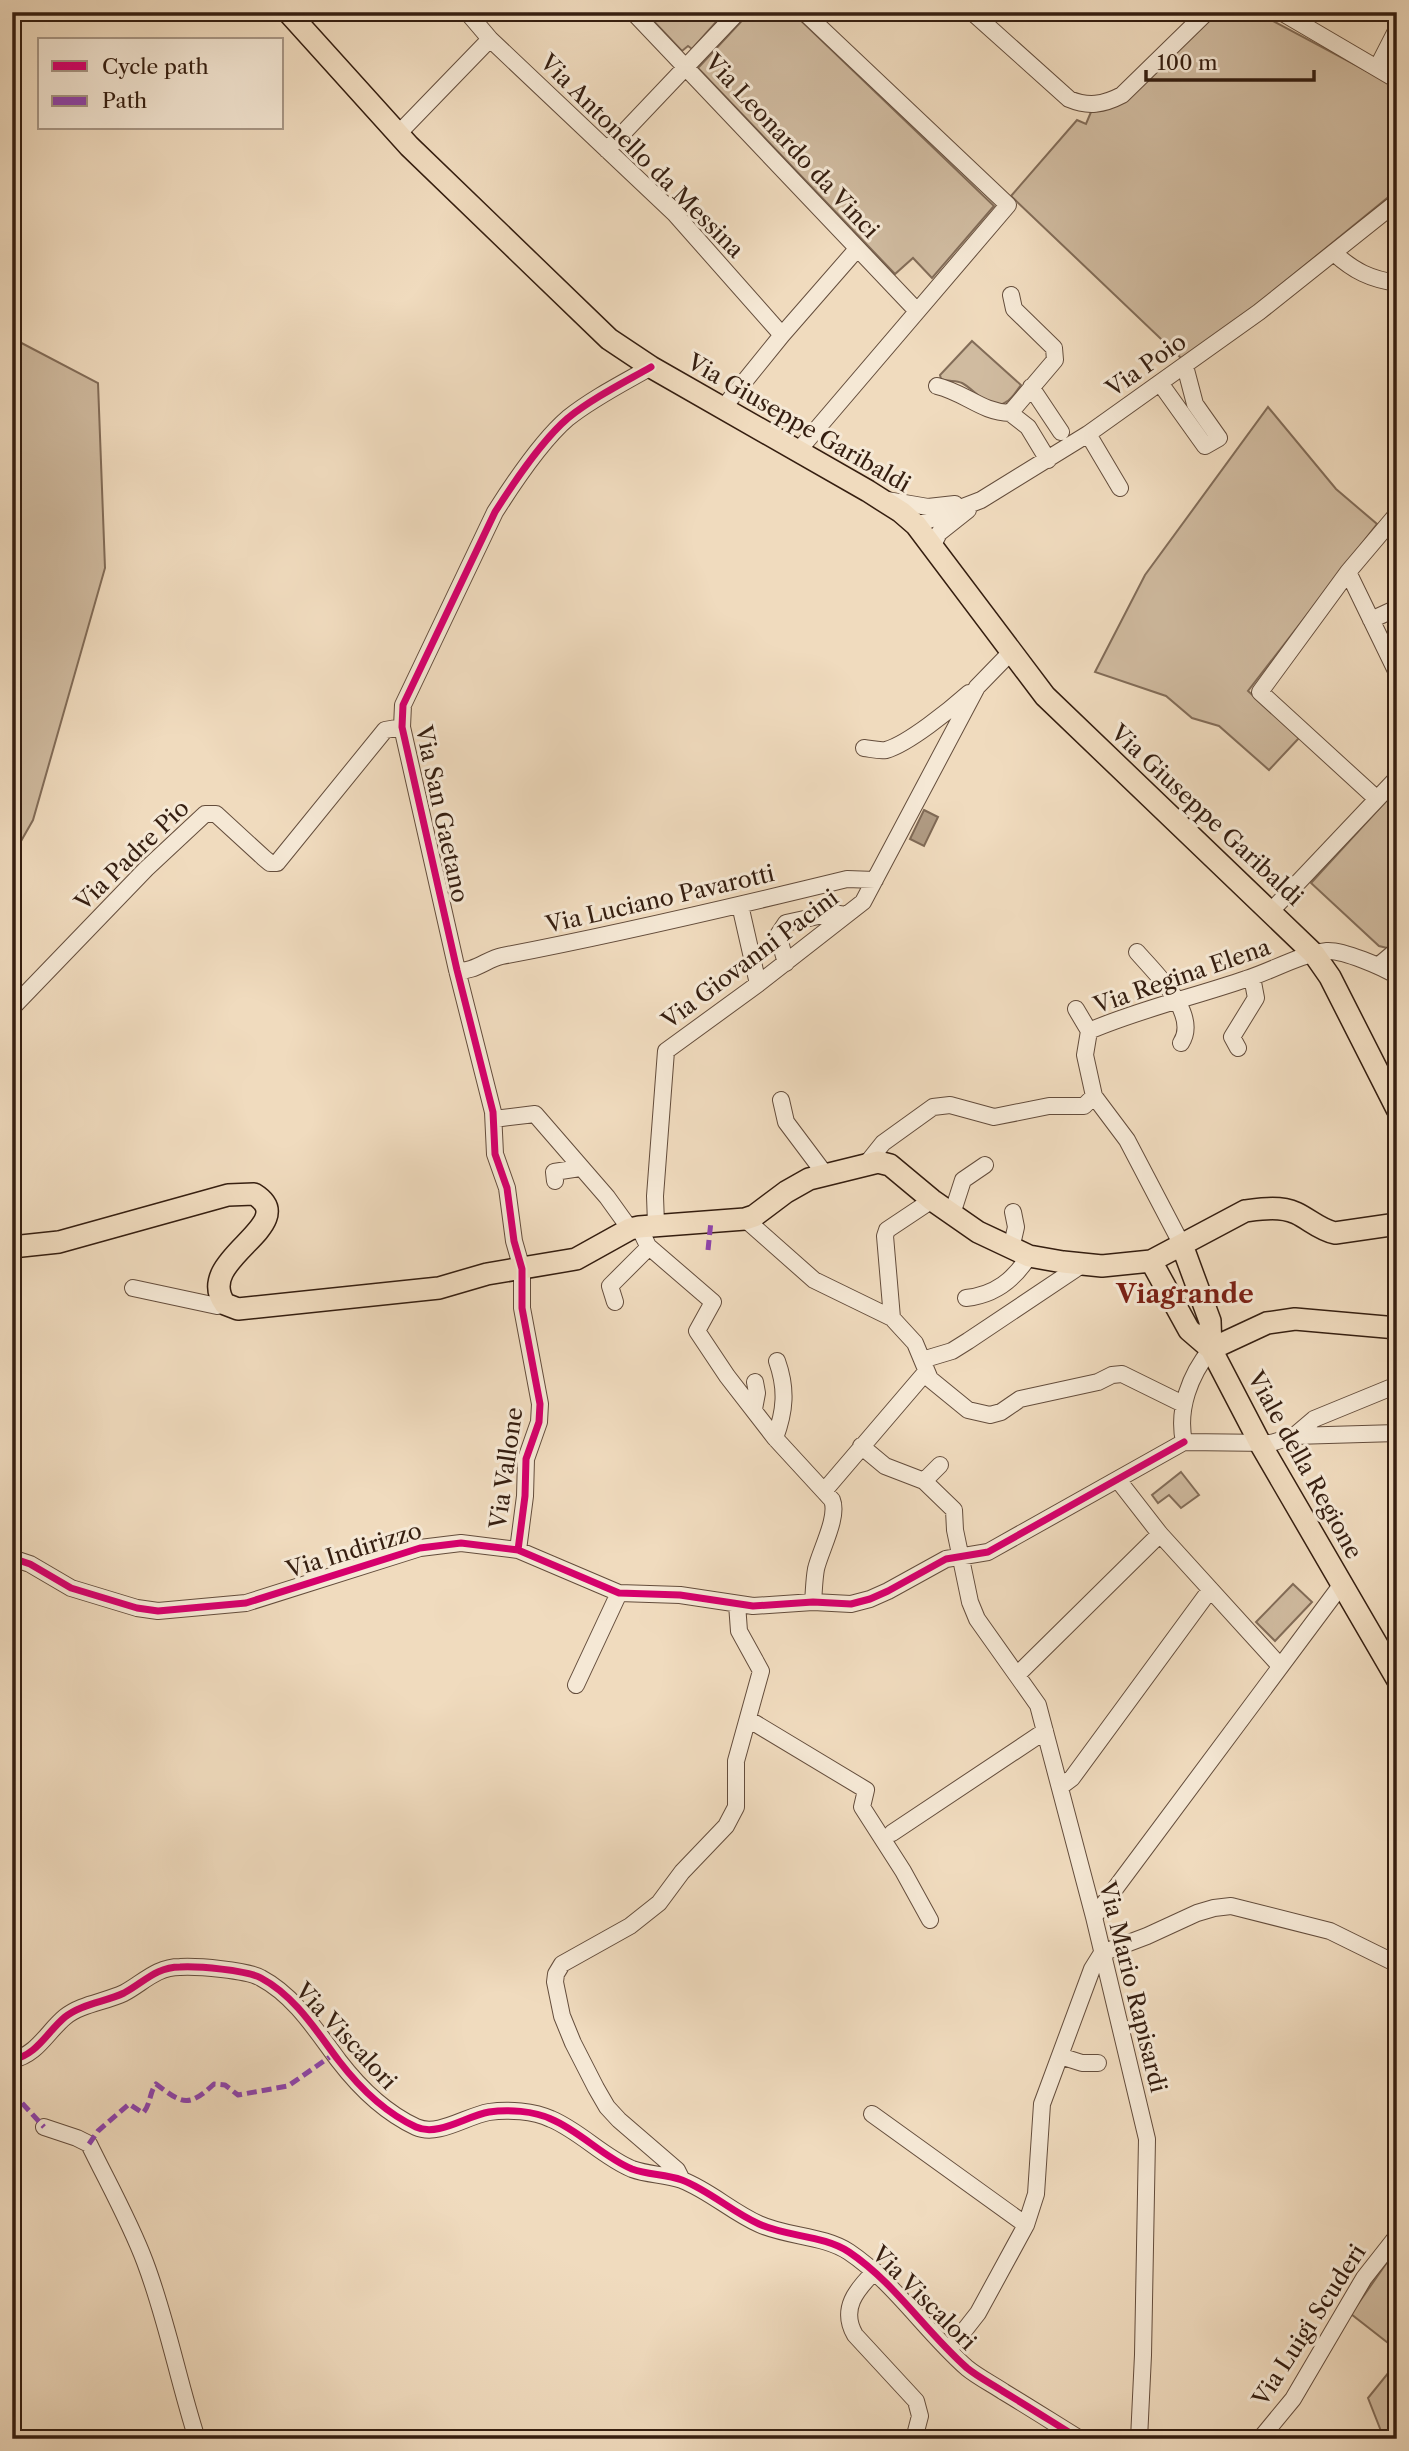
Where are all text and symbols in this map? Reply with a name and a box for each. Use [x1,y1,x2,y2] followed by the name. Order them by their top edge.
[38,38,284,130] legend
[1146,38,1314,82] scale bar
[699,47,885,244] street label: Via Leonardo da Vinci
[534,48,750,264] street label: Via Antonello da Messina
[1157,50,1218,75] text: 100 m
[102,54,209,79] text: Cycle path
[102,88,147,113] text: Path
[1100,327,1191,403] street label: Via Poio
[682,347,915,498] street label: Via Giuseppe Garibaldi
[1104,718,1309,911] street label: Via Giuseppe Garibaldi
[409,722,474,905] street label: Via San Gaetano
[69,794,195,917] street label: Via Padre Pio
[542,859,777,939] street label: Via Luciano Pavarotti
[655,883,844,1035] street label: Via Giovanni Pacini
[1089,932,1275,1020] street label: Via Regina Elena
[1115,1278,1254,1310] district label: Viagrande
[1241,1365,1368,1564] street label: Viale della Regione
[483,1405,528,1532] street label: Via Vallone
[282,1516,425,1584] street label: Via Indirizzo
[1093,1878,1173,2095] street label: Via Mario Rapisardi
[289,1976,403,2095] street label: Via Viscalori
[865,2239,982,2356] street label: Via Viscalori
[1246,2239,1372,2412] street label: Via Luigi Scuderi

